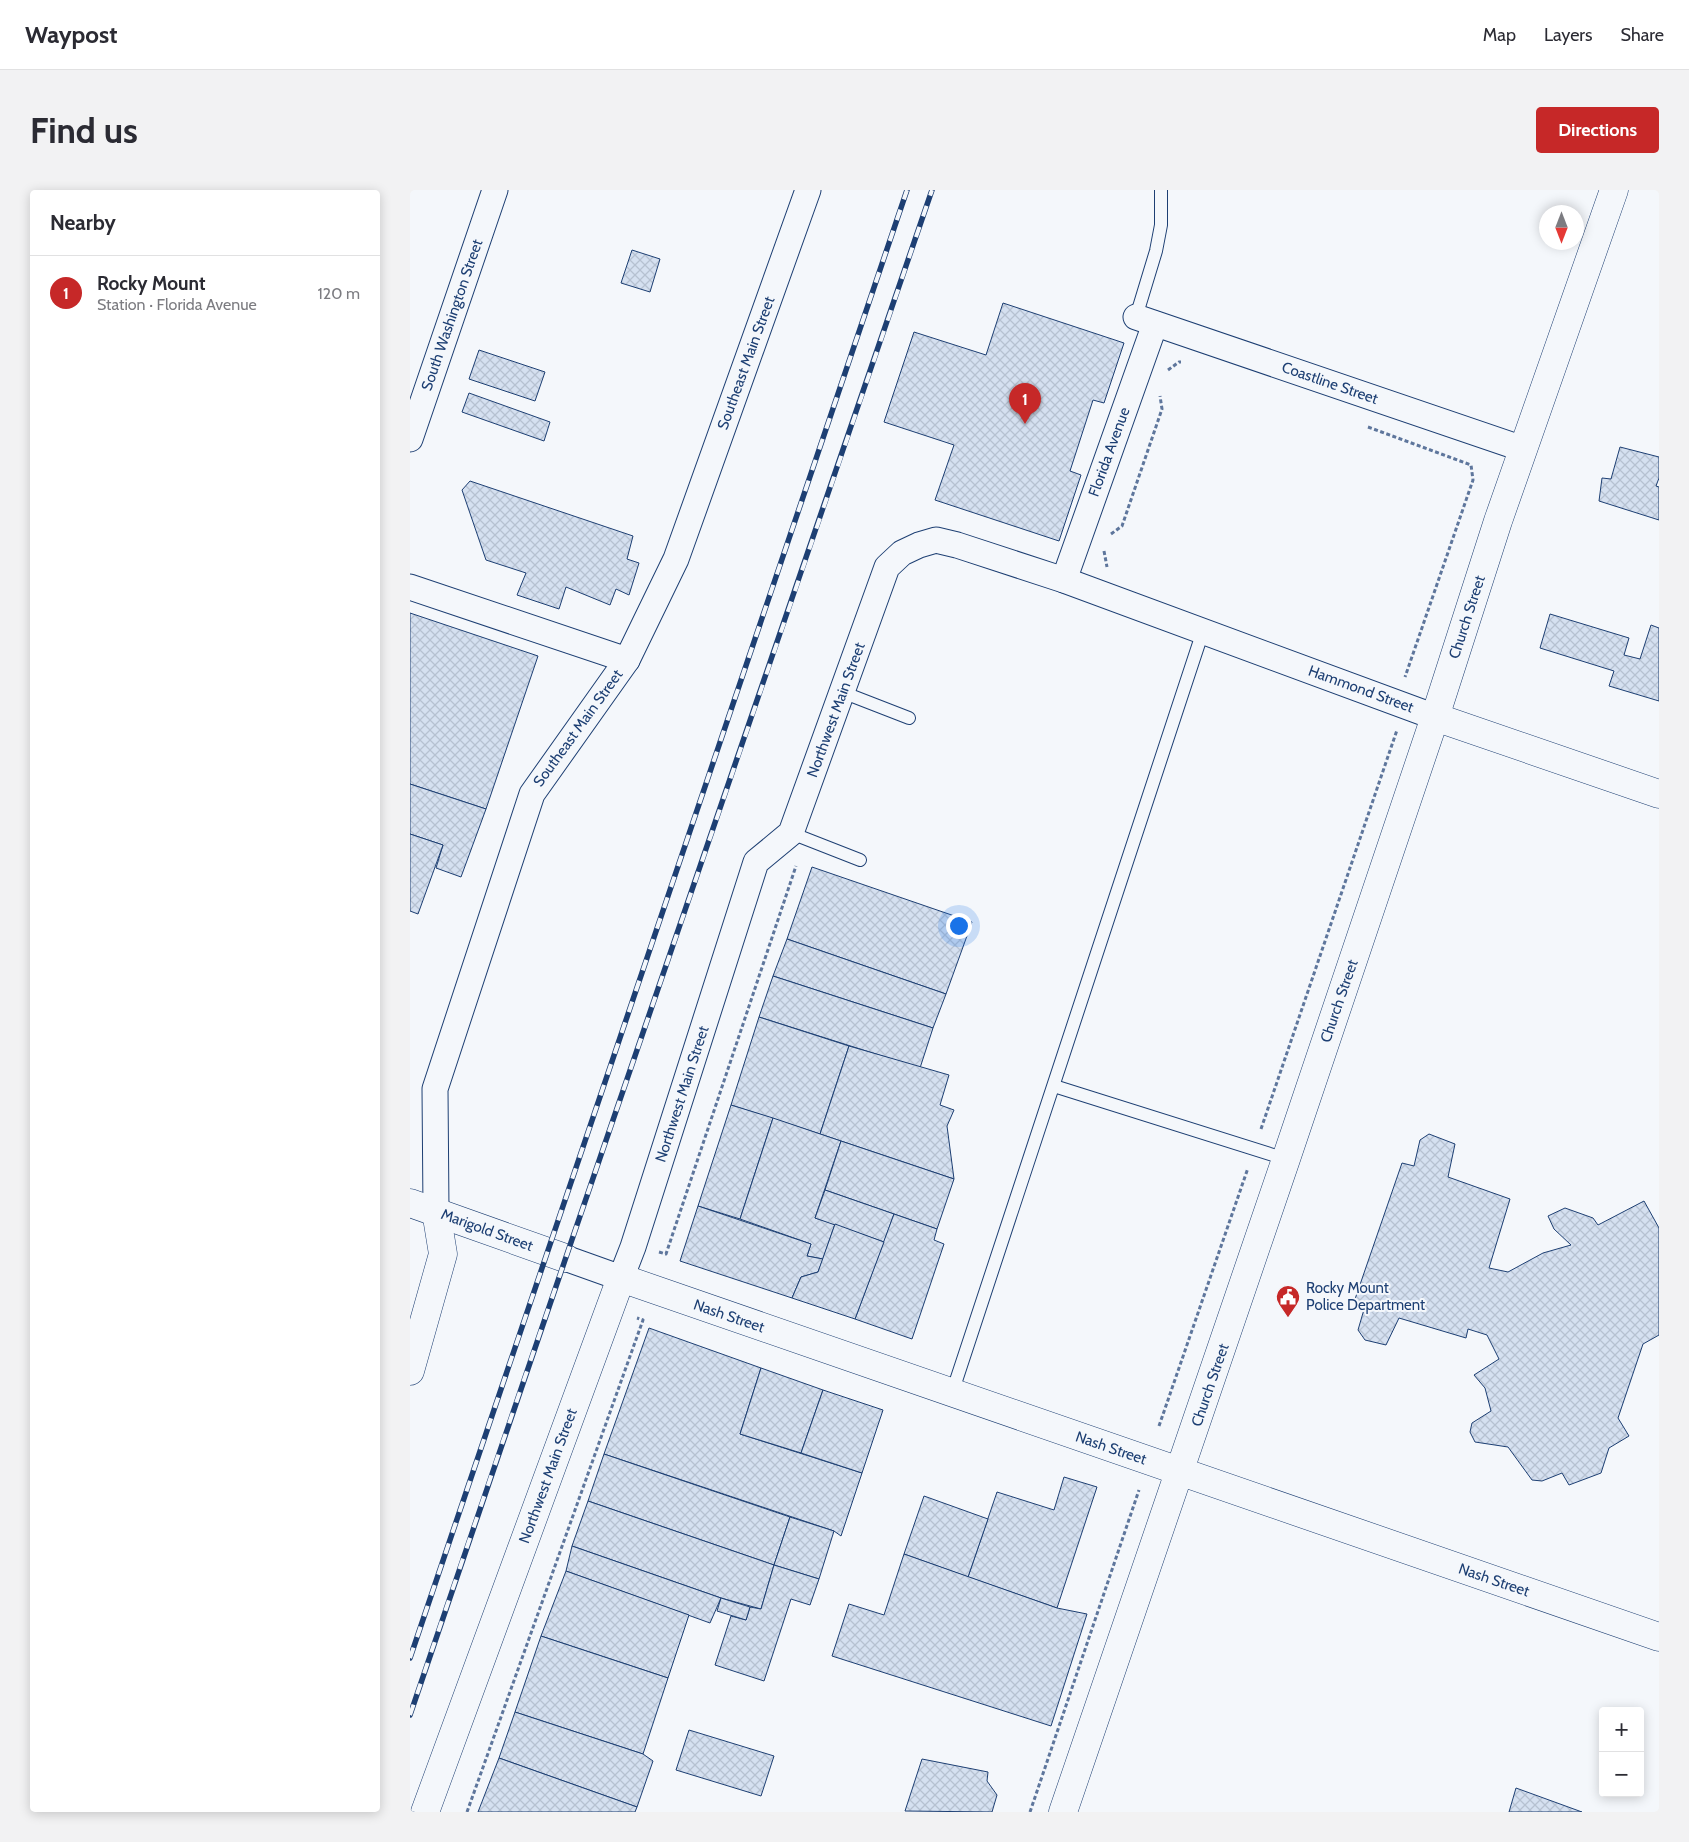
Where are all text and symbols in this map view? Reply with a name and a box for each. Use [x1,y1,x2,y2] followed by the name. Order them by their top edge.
[25,20,117,49] text: Waypost
[1483,24,1516,46] text: Map
[1544,24,1593,46] text: Layers
[1621,24,1664,46] text: Share
[1536,107,1659,153] button: Directions
[30,109,138,152] text: Find us
[1539,205,1584,250] north arrow
[50,210,116,235] text: Nearby
[418,237,486,393] street label: South Washington Street
[97,272,206,295] text: Rocky Mount
[63,284,69,303] text: 1
[318,284,360,303] text: 120 m
[714,294,778,432] street label: Southeast Main Street
[97,295,257,314] text: Station · Florida Avenue
[1280,358,1380,408] street label: Coastline Street
[1009,383,1041,424] pin: 1
[1084,404,1134,499] street label: Florida Avenue
[1445,573,1489,661] street label: Church Street
[803,640,869,780] street label: Northwest Main Street
[1306,662,1416,716] street label: Hammond Street
[529,666,627,790] street label: Southeast Main Street
[946,913,972,939] your location
[1316,957,1362,1045] street label: Church Street
[651,1024,713,1164] street label: Northwest Main Street
[439,1205,535,1255] street label: Marigold Street
[1306,1279,1425,1314] place label: Rocky Mount Police Department
[1275,1284,1301,1318] public building icon: Rocky Mount Police Department
[691,1295,767,1337] street label: Nash Street
[1187,1341,1233,1429] street label: Church Street
[515,1406,581,1546] street label: Northwest Main Street
[1073,1427,1149,1469] street label: Nash Street
[1456,1559,1532,1601] street label: Nash Street
[1599,1707,1644,1797] map controls
[1599,1707,1644,1752] button: +
[1599,1752,1644,1797] button: −

